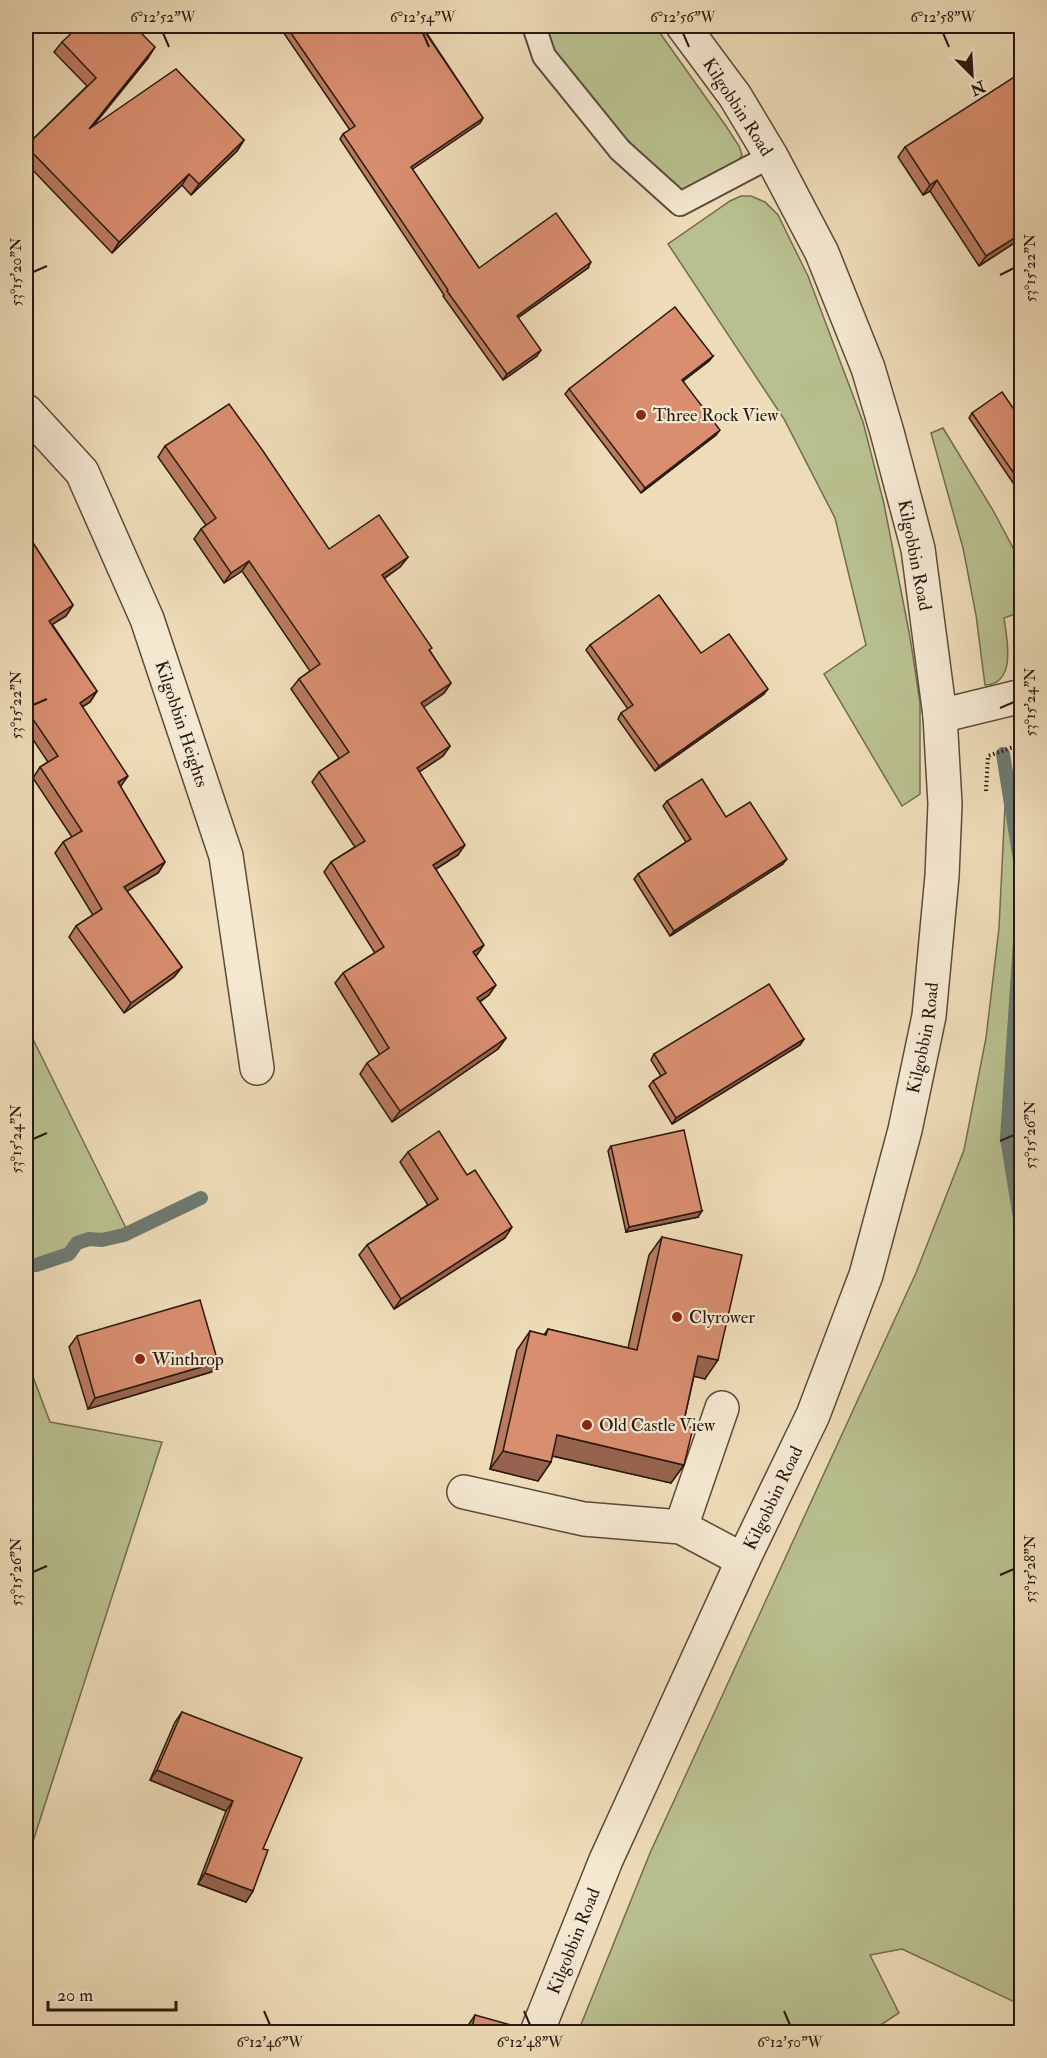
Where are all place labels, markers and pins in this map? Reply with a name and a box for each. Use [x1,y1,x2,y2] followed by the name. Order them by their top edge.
[653,404,779,427] place label: Three Rock View
[634,408,648,422] marker: Three Rock View
[689,1306,755,1329] place label: Clyrower
[670,1310,684,1324] marker: Clyrower
[151,1348,224,1371] place label: Winthrop
[133,1352,147,1366] marker: Winthrop
[599,1414,716,1437] place label: Old Castle View
[580,1418,594,1432] marker: Old Castle View

